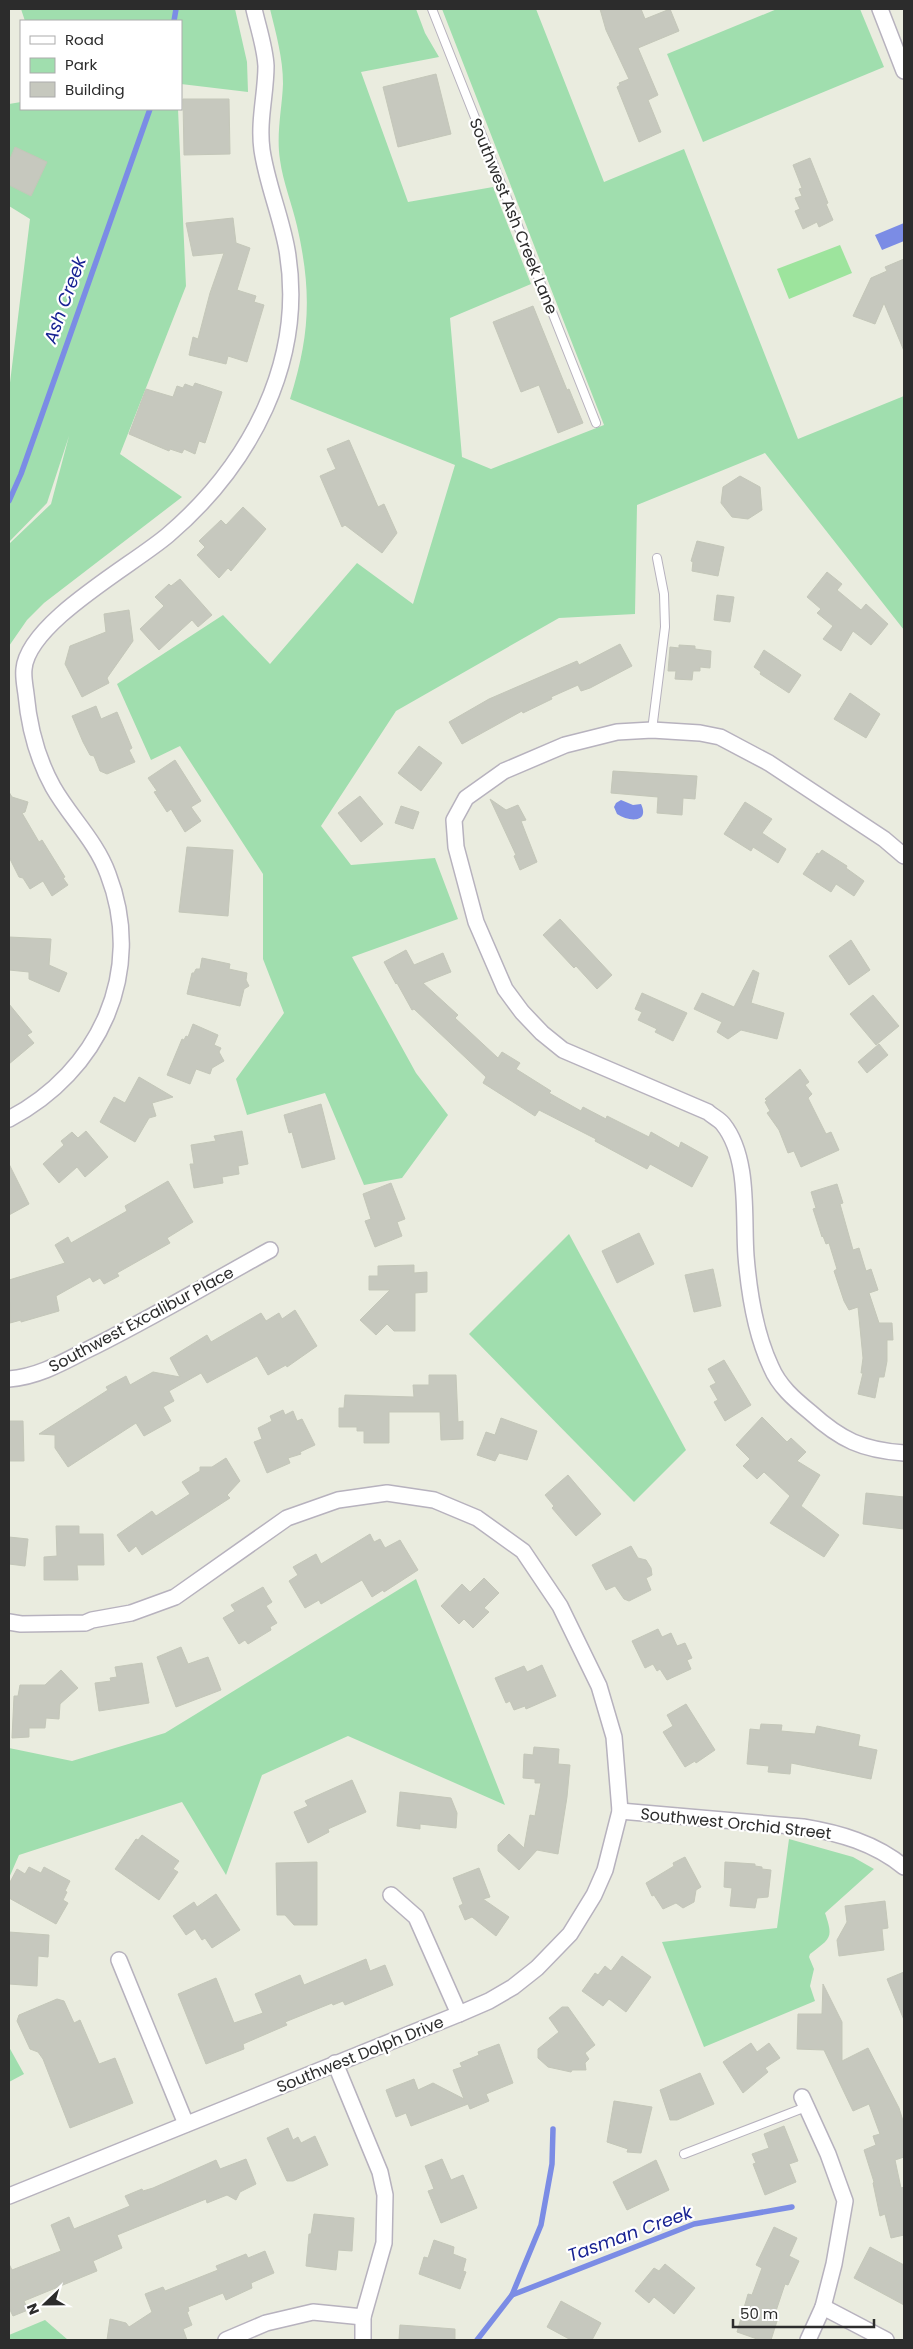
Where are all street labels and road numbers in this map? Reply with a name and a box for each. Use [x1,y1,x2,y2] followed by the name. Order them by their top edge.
[464,115,563,318] street label: Southwest Ash Creek Lane
[45,1261,238,1378] street label: Southwest Excalibur Place
[639,1802,833,1845] street label: Southwest Orchid Street
[273,2010,447,2099] street label: Southwest Dolph Drive

